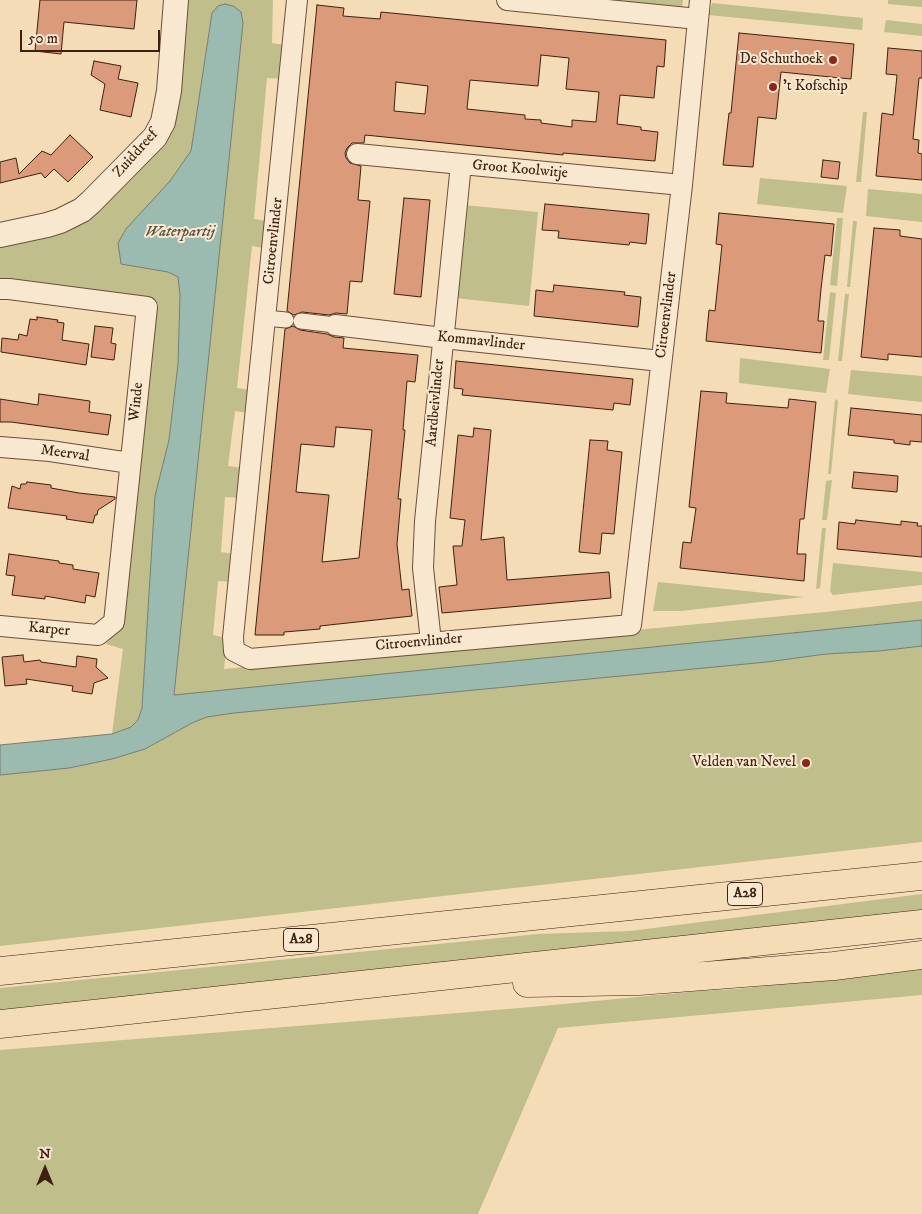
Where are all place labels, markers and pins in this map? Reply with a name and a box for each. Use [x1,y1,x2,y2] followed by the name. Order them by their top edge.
[739,51,823,69] place label: De Schuthoek
[827,54,839,66] marker: De Schuthoek
[783,78,848,96] place label: 't Kofschip
[767,81,779,93] marker: 't Kofschip
[692,754,796,772] place label: Velden van Nevel
[800,757,812,769] marker: Velden van Nevel

